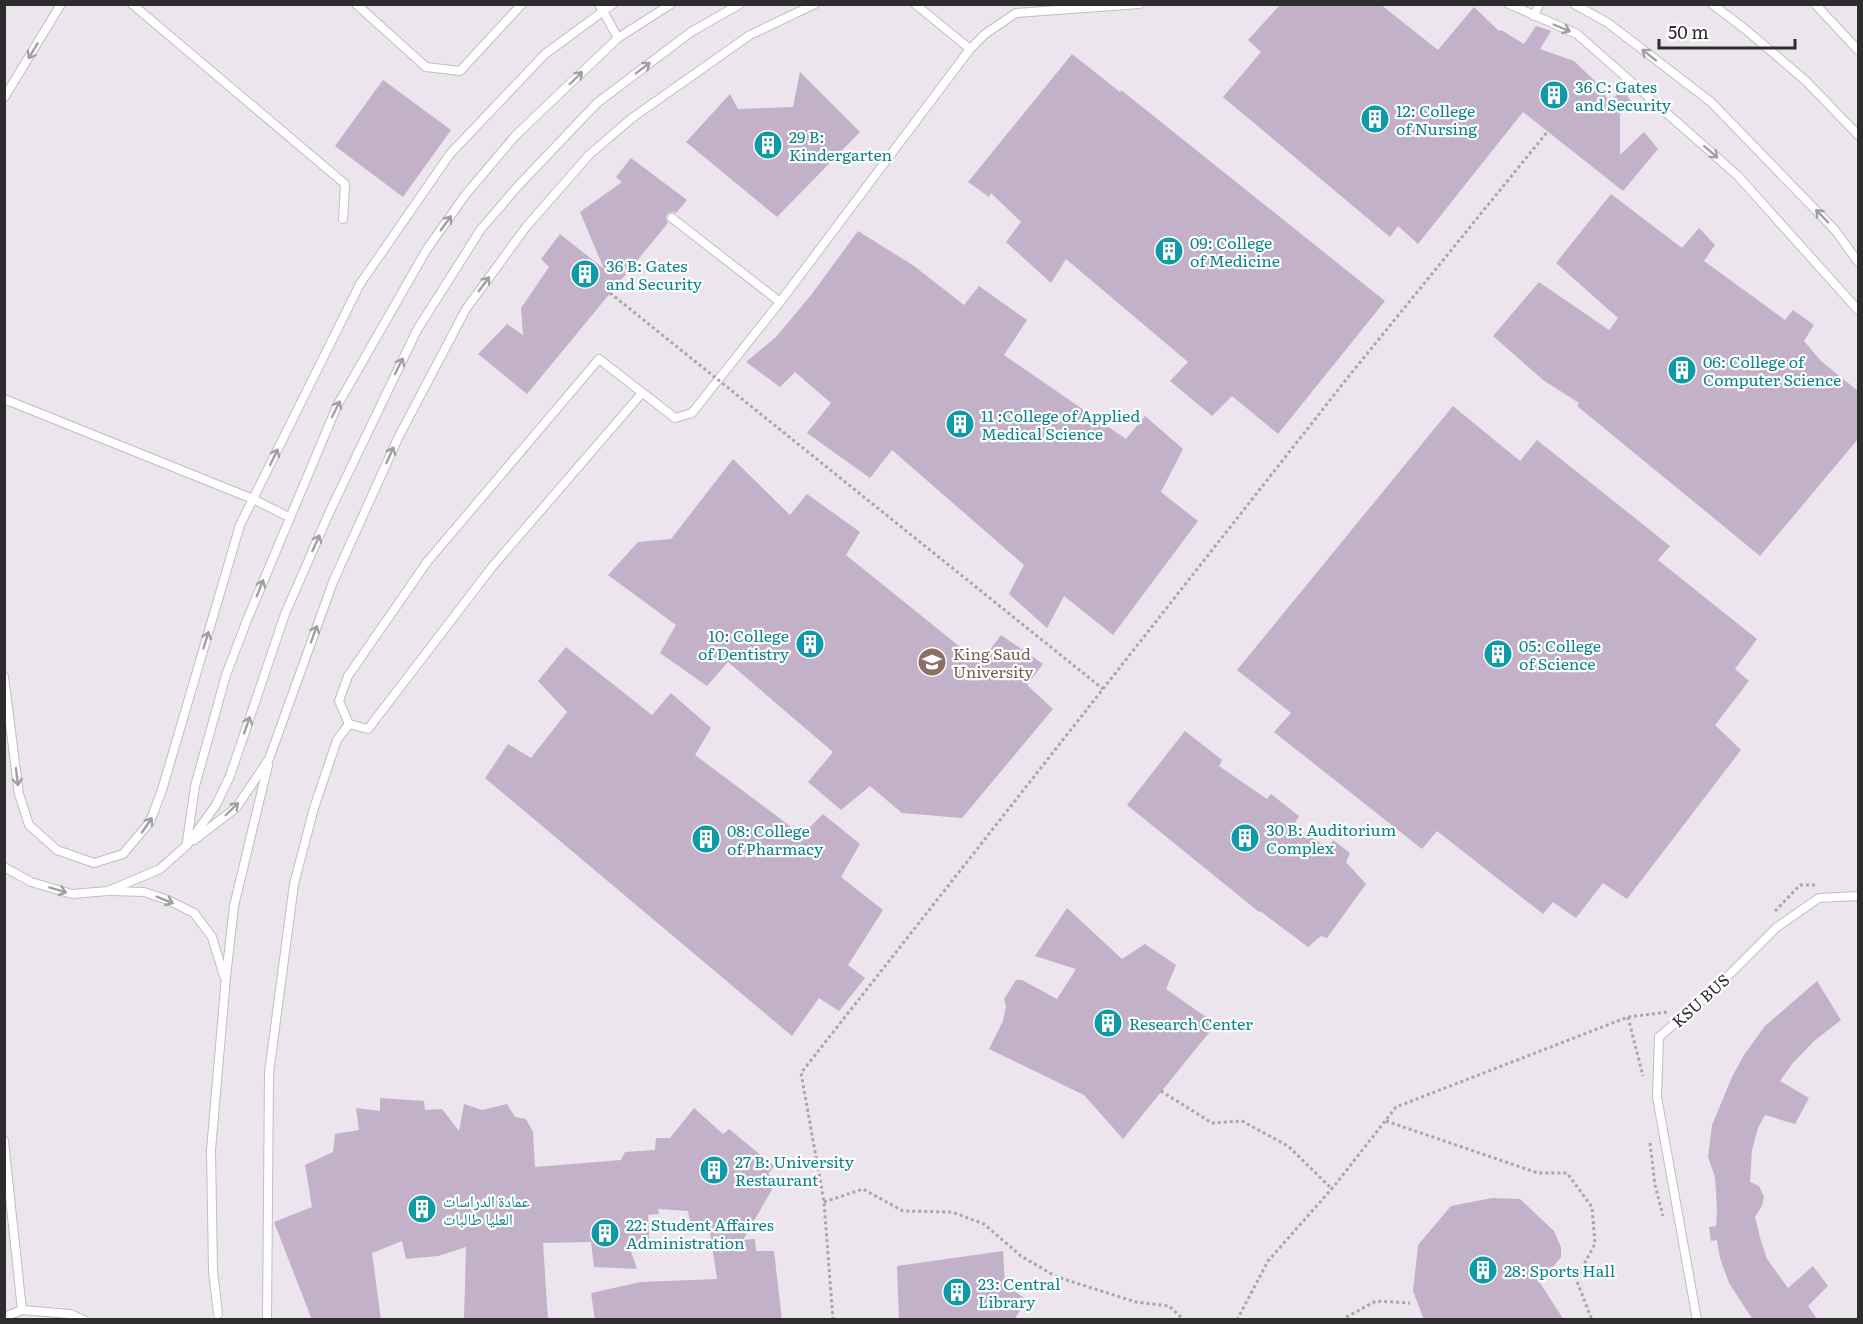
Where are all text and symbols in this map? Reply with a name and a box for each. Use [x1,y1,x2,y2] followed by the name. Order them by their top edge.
[1659,12,1796,50] scale bar
[1668,18,1709,45] text: 50 m
[1553,23,1571,34] one-way arrow
[26,42,38,59] one-way arrow
[1641,48,1657,61] one-way arrow
[635,61,651,74] one-way arrow
[568,71,583,85] one-way arrow
[1575,74,1672,116] place label: 36 C: Gates and Security
[1538,79,1570,111] building icon: 36 C: Gates and Security
[1396,98,1477,140] place label: 12: College of Nursing
[1359,103,1391,135] building icon: 12: College of Nursing
[789,124,893,166] place label: 29 B: Kindergarten
[752,129,784,161] building icon: 29 B: Kindergarten
[1703,146,1719,159] one-way arrow
[1815,209,1829,224] one-way arrow
[440,215,452,231] one-way arrow
[1190,230,1280,272] place label: 09: College of Medicine
[1153,235,1185,267] building icon: 09: College of Medicine
[606,253,703,295] place label: 36 B: Gates and Security
[569,258,601,290] building icon: 36 B: Gates and Security
[478,277,490,293] one-way arrow
[1703,349,1841,391] place label: 06: College of Computer Science
[1666,354,1698,386] building icon: 06: College of Computer Science
[394,358,406,376] one-way arrow
[330,400,342,418] one-way arrow
[981,403,1140,445] place label: 11 :College of Applied Medical Science
[944,408,976,440] building icon: 11 :College of Applied Medical Science
[386,446,397,464] one-way arrow
[269,449,280,467] one-way arrow
[311,534,322,552] one-way arrow
[255,579,266,598] one-way arrow
[698,623,790,665] place label: 10: College of Dentistry
[309,625,320,644] one-way arrow
[794,628,826,660] building icon: 10: College of Dentistry
[201,631,212,650] one-way arrow
[1519,633,1601,675] place label: 05: College of Science
[1482,638,1514,670] building icon: 05: College of Science
[953,641,1034,683] place label: King Saud University
[916,646,948,678] school or university icon: King Saud University
[243,716,254,735] one-way arrow
[11,766,22,786] one-way arrow
[225,802,240,816] one-way arrow
[140,816,153,833] one-way arrow
[1266,817,1397,859] place label: 30 B: Auditorium Complex
[727,818,824,860] place label: 08: College of Pharmacy
[1229,822,1261,854] building icon: 30 B: Auditorium Complex
[690,823,722,855] building icon: 08: College of Pharmacy
[48,885,67,896] one-way arrow
[155,895,173,906] one-way arrow
[1666,967,1734,1033] street label: KSU BUS
[1092,1007,1124,1039] building icon: Research Center
[1129,1011,1253,1035] place label: Research Center
[735,1149,855,1191] place label: 27 B: University Restaurant
[698,1154,730,1186] building icon: 27 B: University Restaurant
[443,1188,530,1230] place label: عمادة الدراسات العليا طالبات
[406,1193,438,1225] building icon: عمادة الدراسات العليا طالبات
[626,1212,774,1254] place label: 22: Student Affaires Administration
[589,1217,621,1249] building icon: 22: Student Affaires Administration
[1467,1254,1499,1286] building icon: 28: Sports Hall
[1504,1258,1615,1282] place label: 28: Sports Hall
[978,1271,1060,1313] place label: 23: Central Library
[941,1276,973,1308] building icon: 23: Central Library

